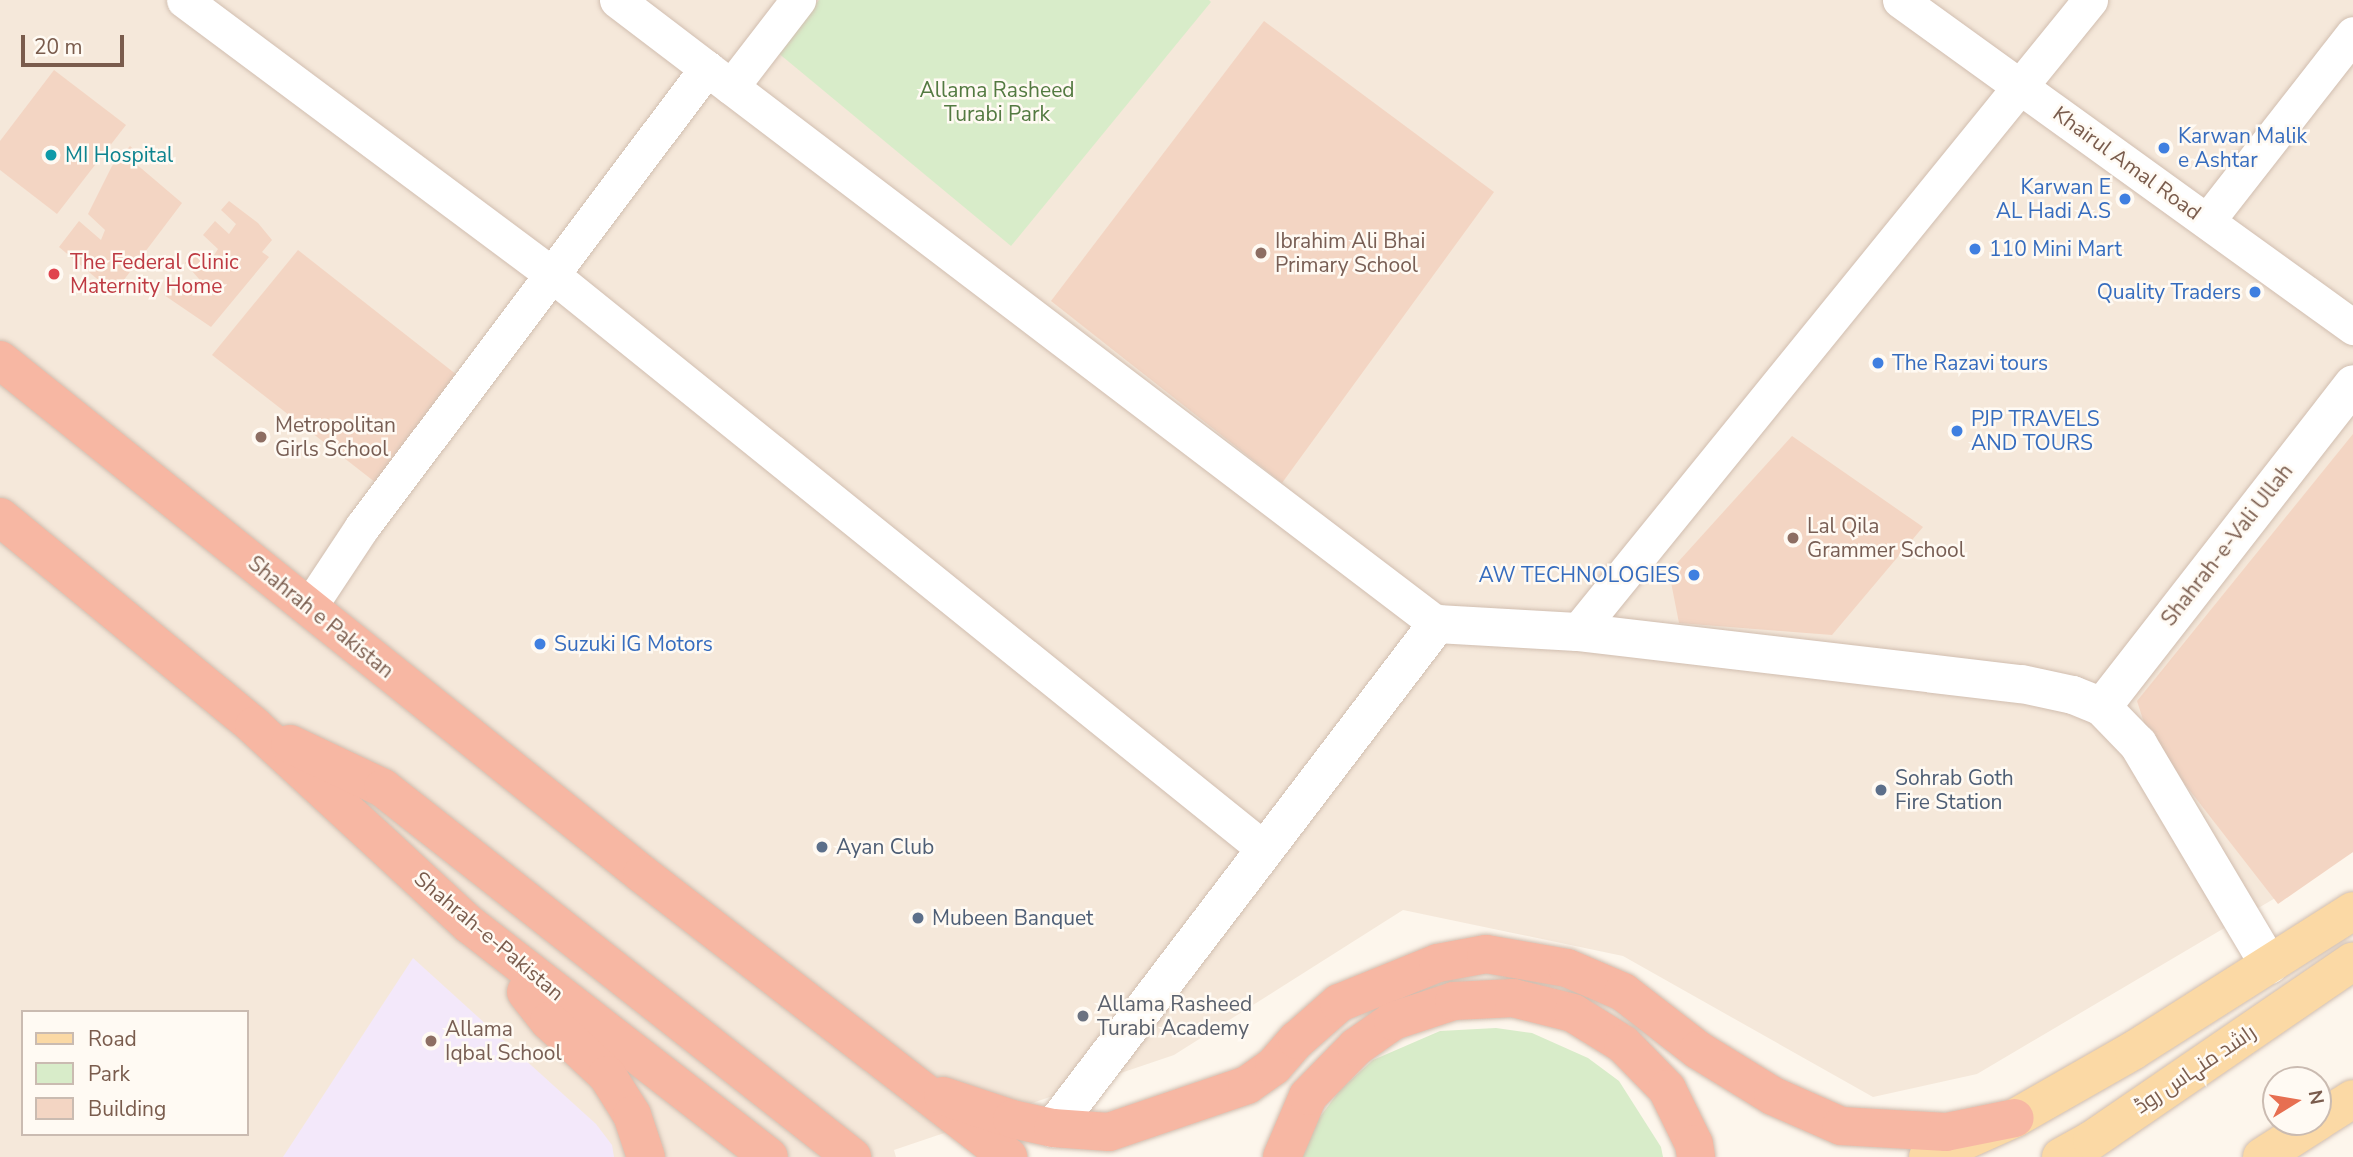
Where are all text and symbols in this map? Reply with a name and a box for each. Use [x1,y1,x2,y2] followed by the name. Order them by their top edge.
[24,21,128,65] scale bar
[34,33,83,61] text: 20 m
[919,77,1075,127] park label: Allama Rasheed Turabi Park
[2048,101,2206,225] street label: Khairul Amal Road
[2178,123,2307,173] place label: Karwan Malik e Ashtar
[2156,140,2172,156] marker: Karwan Malik e Ashtar
[65,142,173,168] place label: MI Hospital
[43,147,59,163] marker: MI Hospital
[1996,174,2111,224] place label: Karwan E AL Hadi A.S
[2117,191,2133,207] marker: Karwan E AL Hadi A.S
[1275,228,1425,278] place label: Ibrahim Ali Bhai Primary School
[1989,236,2122,262] place label: 110 Mini Mart
[1967,241,1983,257] marker: 110 Mini Mart
[1253,245,1269,261] marker: Ibrahim Ali Bhai Primary School
[70,249,239,299] place label: The Federal Clinic Maternity Home
[44,264,64,284] marker: The Federal Clinic Maternity Home
[2097,279,2241,305] place label: Quality Traders
[2247,284,2263,300] marker: Quality Traders
[1892,350,2048,376] place label: The Razavi tours
[1870,355,1886,371] marker: The Razavi tours
[1971,406,2100,456] place label: PJP TRAVELS AND TOURS
[275,412,396,462] place label: Metropolitan Girls School
[1949,423,1965,439] marker: PJP TRAVELS AND TOURS
[253,429,269,445] marker: Metropolitan Girls School
[2156,459,2298,631] street label: Shahrah-e-Vali Ullah
[1807,513,1965,563] place label: Lal Qila Grammer School
[1785,530,1801,546] marker: Lal Qila Grammer School
[243,551,399,683] street label: Shahrah e Pakistan
[1478,562,1680,588] place label: AW TECHNOLOGIES
[1686,567,1702,583] marker: AW TECHNOLOGIES
[554,631,713,657] place label: Suzuki IG Motors
[532,636,548,652] marker: Suzuki IG Motors
[1895,765,2014,815] place label: Sohrab Goth Fire Station
[1873,782,1889,798] marker: Sohrab Goth Fire Station
[836,834,934,860] place label: Ayan Club
[814,839,830,855] marker: Ayan Club
[409,866,569,1006] street label: Shahrah-e-Pakistan
[932,905,1093,931] place label: Mubeen Banquet
[910,910,926,926] marker: Mubeen Banquet
[1097,991,1252,1041] place label: Allama Rasheed Turabi Academy
[1075,1008,1091,1024] marker: Allama Rasheed Turabi Academy
[21,1010,248,1136] legend
[445,1016,562,1066] place label: Allama Iqbal School
[2129,1019,2261,1119] street label: راشد منہاس روڈ
[88,1025,137,1053] text: Road
[423,1033,439,1049] marker: Allama Iqbal School
[88,1060,130,1088] text: Park
[2262,1066,2332,1136] north arrow
[2302,1088,2330,1107] text: N
[88,1095,166,1123] text: Building

